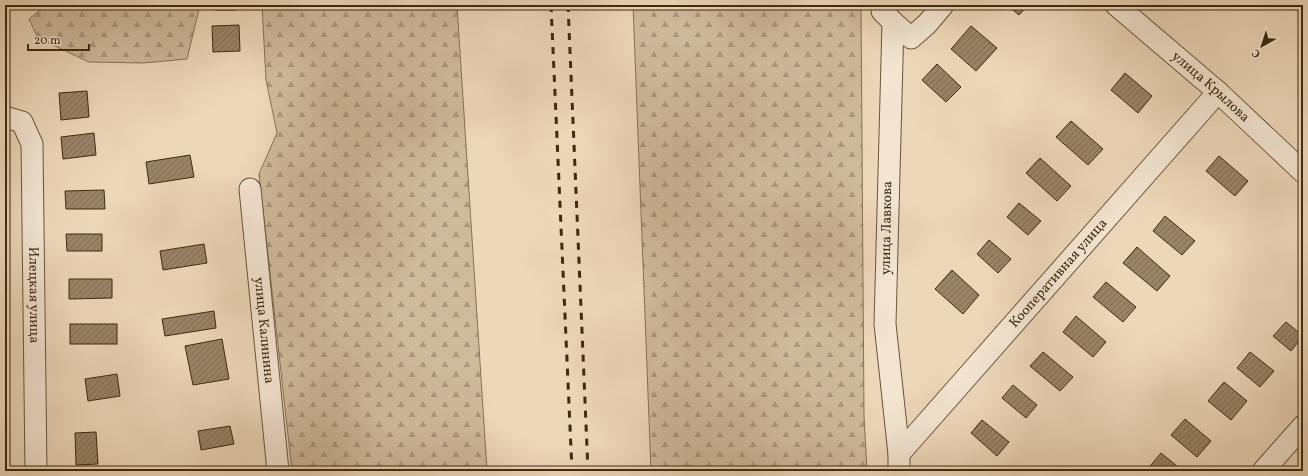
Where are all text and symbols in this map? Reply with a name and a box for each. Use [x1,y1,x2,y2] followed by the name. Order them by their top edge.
[28,26,89,52] scale bar
[1242,26,1282,66] north arrow
[34,33,61,49] text: 20 m
[1249,45,1264,61] text: С
[1167,47,1254,126] street label: улица Крылова
[877,181,897,275] street label: улица Лавкова
[1005,214,1112,332] street label: Кооперативная улица
[24,247,44,344] street label: Илецкая улица
[249,276,279,385] street label: улица Калинина

